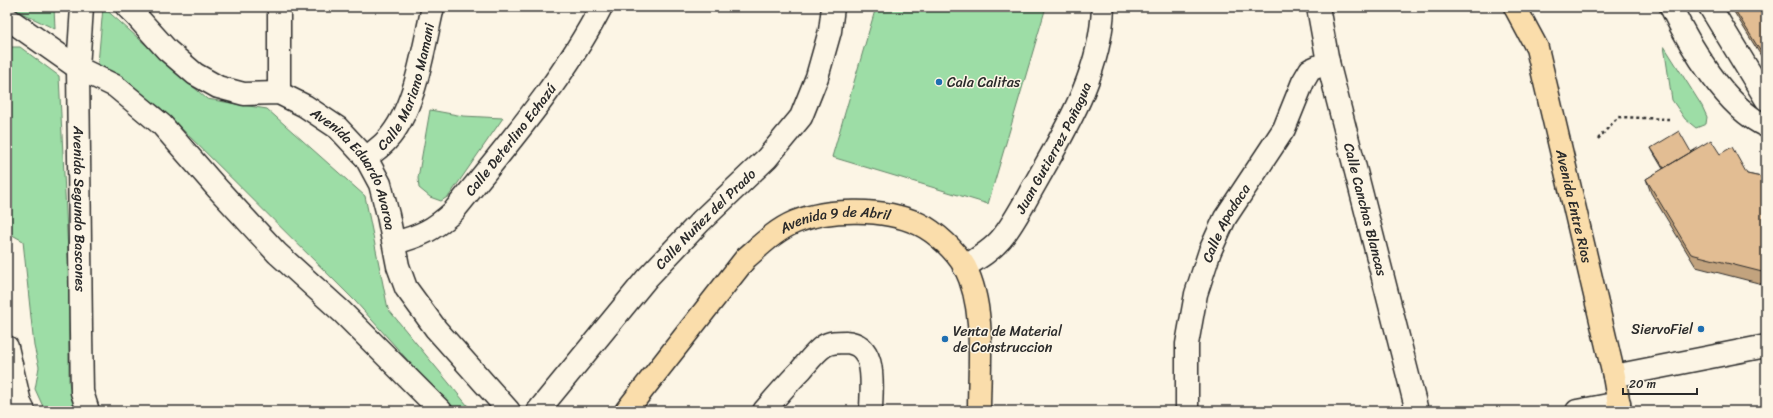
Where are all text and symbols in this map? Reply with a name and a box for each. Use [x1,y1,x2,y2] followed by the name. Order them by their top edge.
[371,20,442,157] street label: Calle Mariano Mamani
[947,70,1021,95] place label: Cala Calitas
[458,77,563,202] street label: Calle Deterlino Echazú
[934,77,944,87] marker: Cala Calitas
[1008,78,1098,219] street label: Juan Gutierrez Pañagua
[304,100,403,232] street label: Avenida Eduardo Avaroa
[66,125,93,292] street label: Avenida Segundo Bascones
[1337,140,1395,279] street label: Calle Canchas Blancas
[1548,146,1600,266] street label: Avenida Entre Rios
[649,162,762,275] street label: Calle Nuñez del Prado
[1195,178,1258,266] street label: Calle Apodaca
[774,199,894,241] street label: Avenida 9 de Abril
[1631,317,1694,342] place label: SiervoFiel
[953,319,1063,360] place label: Venta de Material de Construccion
[1696,324,1706,334] marker: SiervoFiel
[940,334,950,344] marker: Venta de Material de Construccion
[1623,370,1697,396] scale bar
[1629,373,1656,395] text: 20 m

